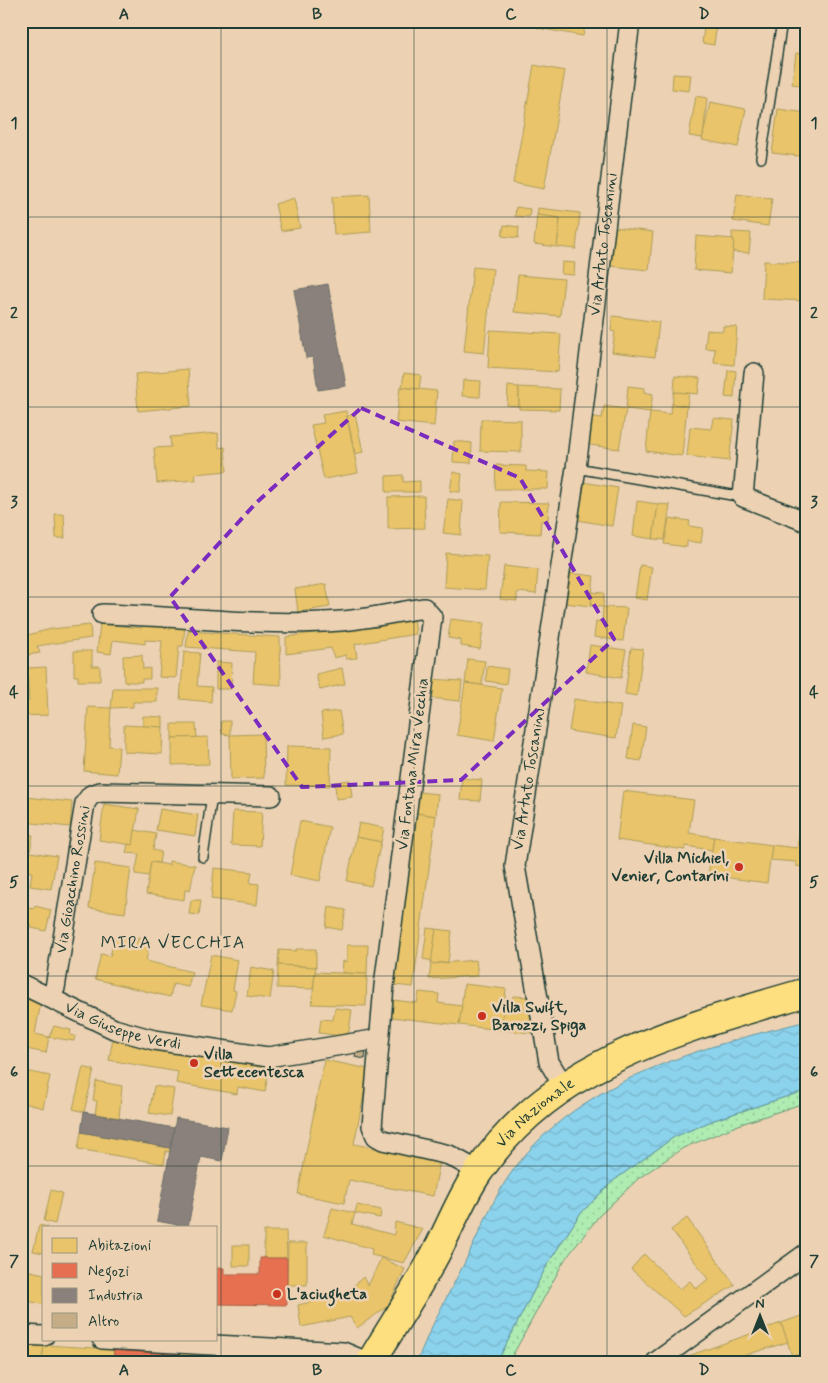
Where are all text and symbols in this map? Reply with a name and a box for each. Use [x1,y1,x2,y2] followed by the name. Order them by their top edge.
[119,4,129,25] text: A
[312,4,322,25] text: B
[505,4,517,25] text: C
[698,4,710,25] text: D
[10,113,18,134] text: 1
[810,113,818,134] text: 1
[584,171,622,317] street label: Via Artuto Toscanini
[10,303,18,324] text: 2
[810,303,818,324] text: 2
[10,492,18,513] text: 3
[810,492,818,513] text: 3
[392,676,434,851] street label: Via Fontana Mira Vecchia
[9,682,19,703] text: 4
[809,682,819,703] text: 4
[507,706,550,852] street label: Via Artuto Toscanini
[50,804,95,955] street label: Via Gioacchino Rossini
[612,848,730,887] place label: Villa Michiel, Venier, Contarini
[733,861,745,873] marker: Villa Michiel, Venier, Contarini
[9,872,19,893] text: 5
[809,872,819,893] text: 5
[100,931,246,955] district label: MIRA VECCHIA
[61,996,183,1054] street label: Via Giuseppe Verdi
[492,997,587,1038] place label: Villa Swift, Barozzi, Spiga
[476,1010,488,1022] marker: Villa Swift, Barozzi, Spiga
[204,1044,304,1083] place label: Villa Settecentesca
[188,1057,200,1069] marker: Villa Settecentesca
[10,1062,18,1083] text: 6
[810,1062,818,1083] text: 6
[490,1072,578,1152] street label: Via Nazionale
[42,1226,218,1340] legend
[88,1236,151,1256] text: Abitazioni
[9,1251,19,1272] text: 7
[809,1251,819,1272] text: 7
[88,1262,129,1283] text: Negozi
[287,1284,367,1307] place label: L'aciugheta
[88,1286,143,1306] text: Industria
[271,1288,283,1300] marker: L'aciugheta
[736,1290,786,1340] north arrow
[755,1295,765,1313] text: N
[88,1312,119,1332] text: Altro
[119,1360,129,1381] text: A
[312,1360,322,1381] text: B
[505,1360,517,1381] text: C
[698,1360,710,1381] text: D

